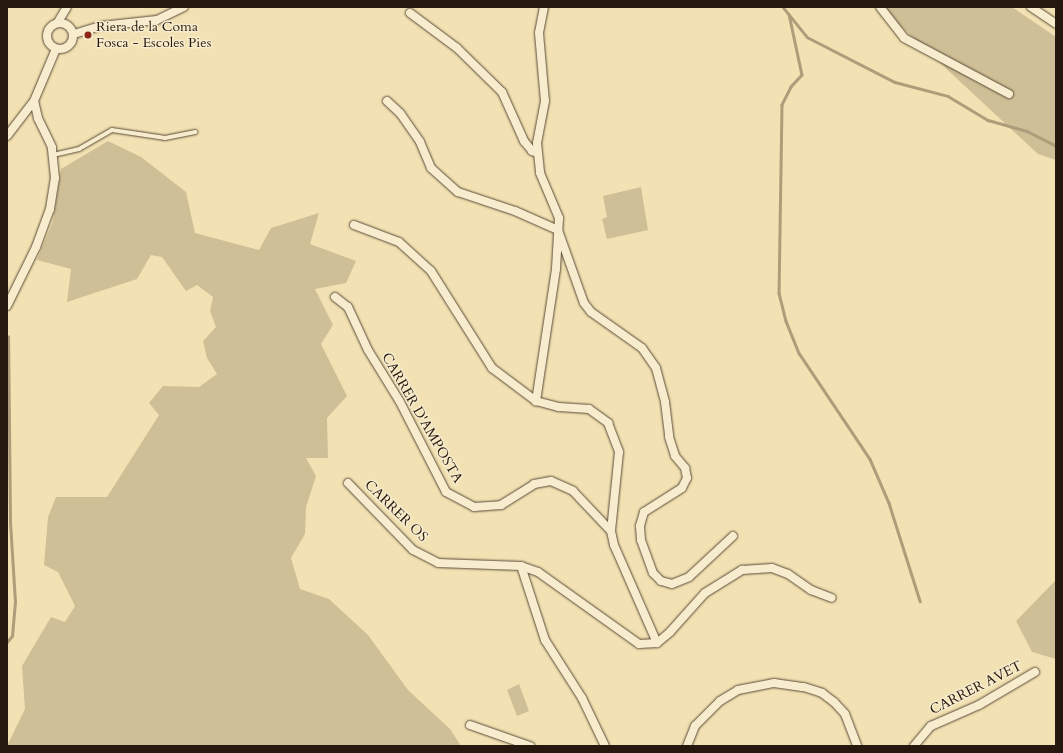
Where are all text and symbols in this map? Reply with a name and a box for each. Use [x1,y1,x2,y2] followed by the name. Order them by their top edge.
[96,19,211,52] place label: Riera de la Coma Fosca - Escoles Pies
[83,30,93,40] marker: Riera de la Coma Fosca - Escoles Pies
[378,350,466,486] street label: CARRER D'AMPOSTA
[361,477,431,545] street label: CARRER OS
[927,658,1025,718] street label: CARRER AVET

